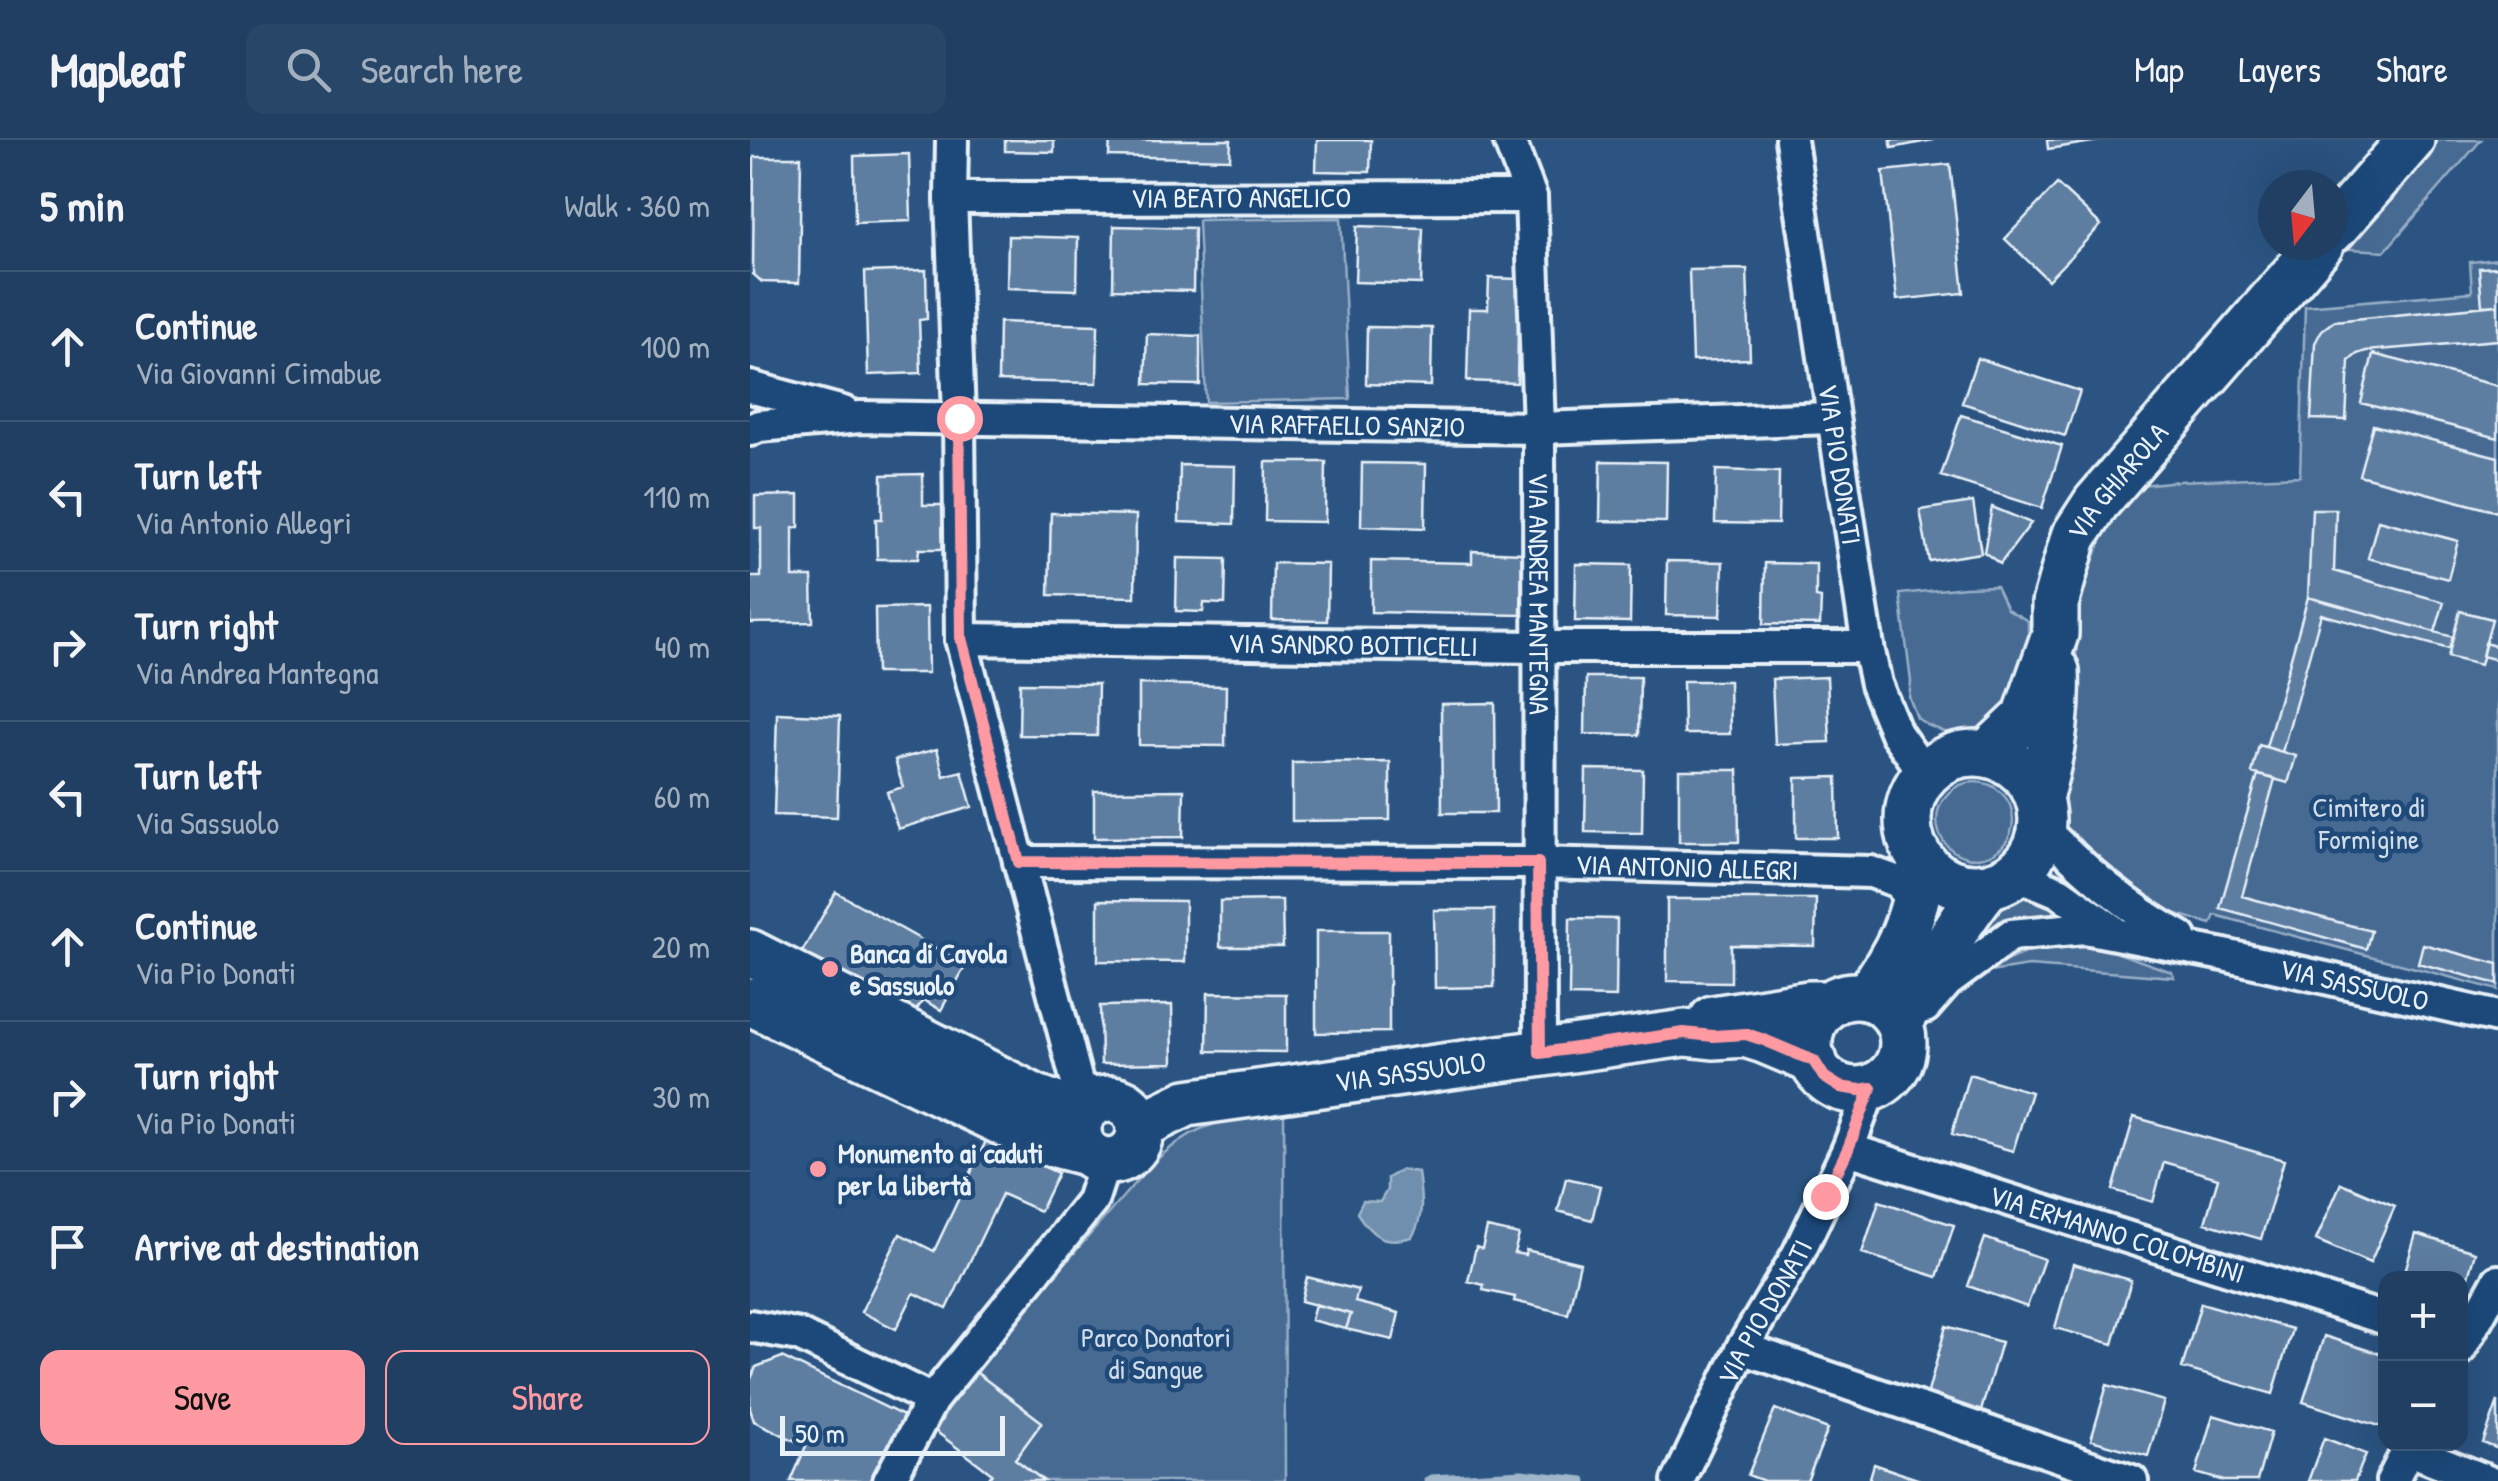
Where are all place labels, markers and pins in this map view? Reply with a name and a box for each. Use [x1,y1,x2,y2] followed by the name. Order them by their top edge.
[850,934,1007,1004] place label: Banca di Cavola e Sassuolo
[819,958,841,980] marker: Banca di Cavola e Sassuolo
[838,1134,1044,1205] place label: Monumento ai caduti per la libertà
[807,1158,829,1180] marker: Monumento ai caduti per la libertà

